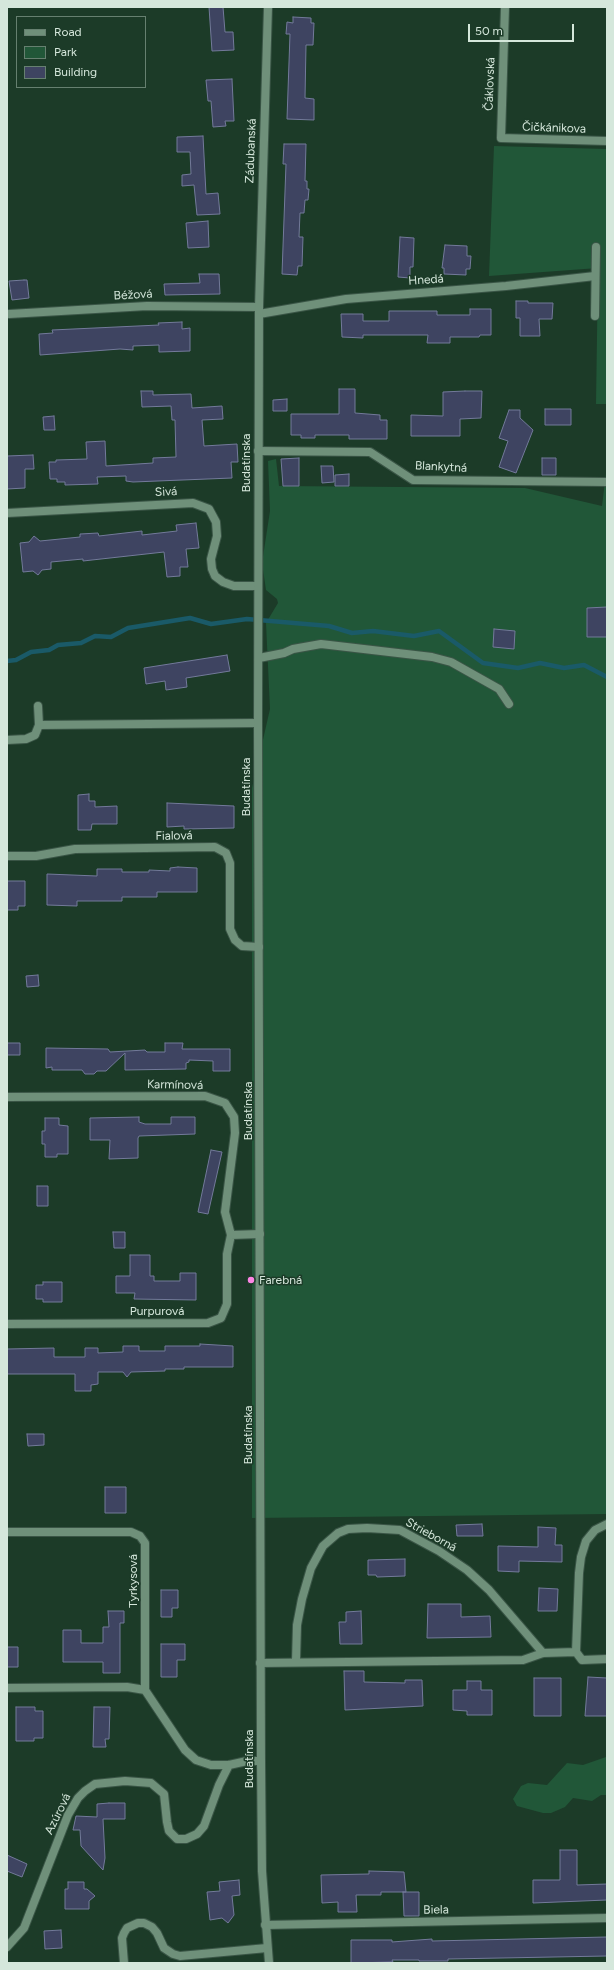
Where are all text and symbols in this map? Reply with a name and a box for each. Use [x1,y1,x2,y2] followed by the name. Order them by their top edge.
[16,16,146,88] legend
[470,16,576,42] scale bar
[475,24,503,38] text: 50 m
[54,25,82,39] text: Road
[54,45,77,59] text: Park
[482,57,498,111] street label: Čáklovská
[54,65,97,79] text: Building
[243,118,259,184] street label: Zádubanská
[522,120,586,136] street label: Čičkánikova
[408,272,444,288] street label: Hnedá
[113,287,153,303] street label: Béžová
[239,434,253,492] street label: Budatínska
[415,458,467,476] street label: Blankytná
[154,484,178,500] street label: Sivá
[239,758,253,816] street label: Budatínska
[155,828,193,844] street label: Fialová
[147,1077,203,1093] street label: Karmínová
[241,1082,255,1140] street label: Budatínska
[259,1273,302,1287] place label: Farebná
[246,1275,256,1285] marker: Farebná
[130,1304,184,1318] street label: Purpurová
[241,1406,255,1464] street label: Budatínska
[403,1515,459,1555] street label: Strieborná
[126,1554,140,1608] street label: Tyrkysová
[242,1730,256,1788] street label: Budatínska
[42,1791,74,1837] street label: Azúrová
[423,1903,449,1917] street label: Biela

